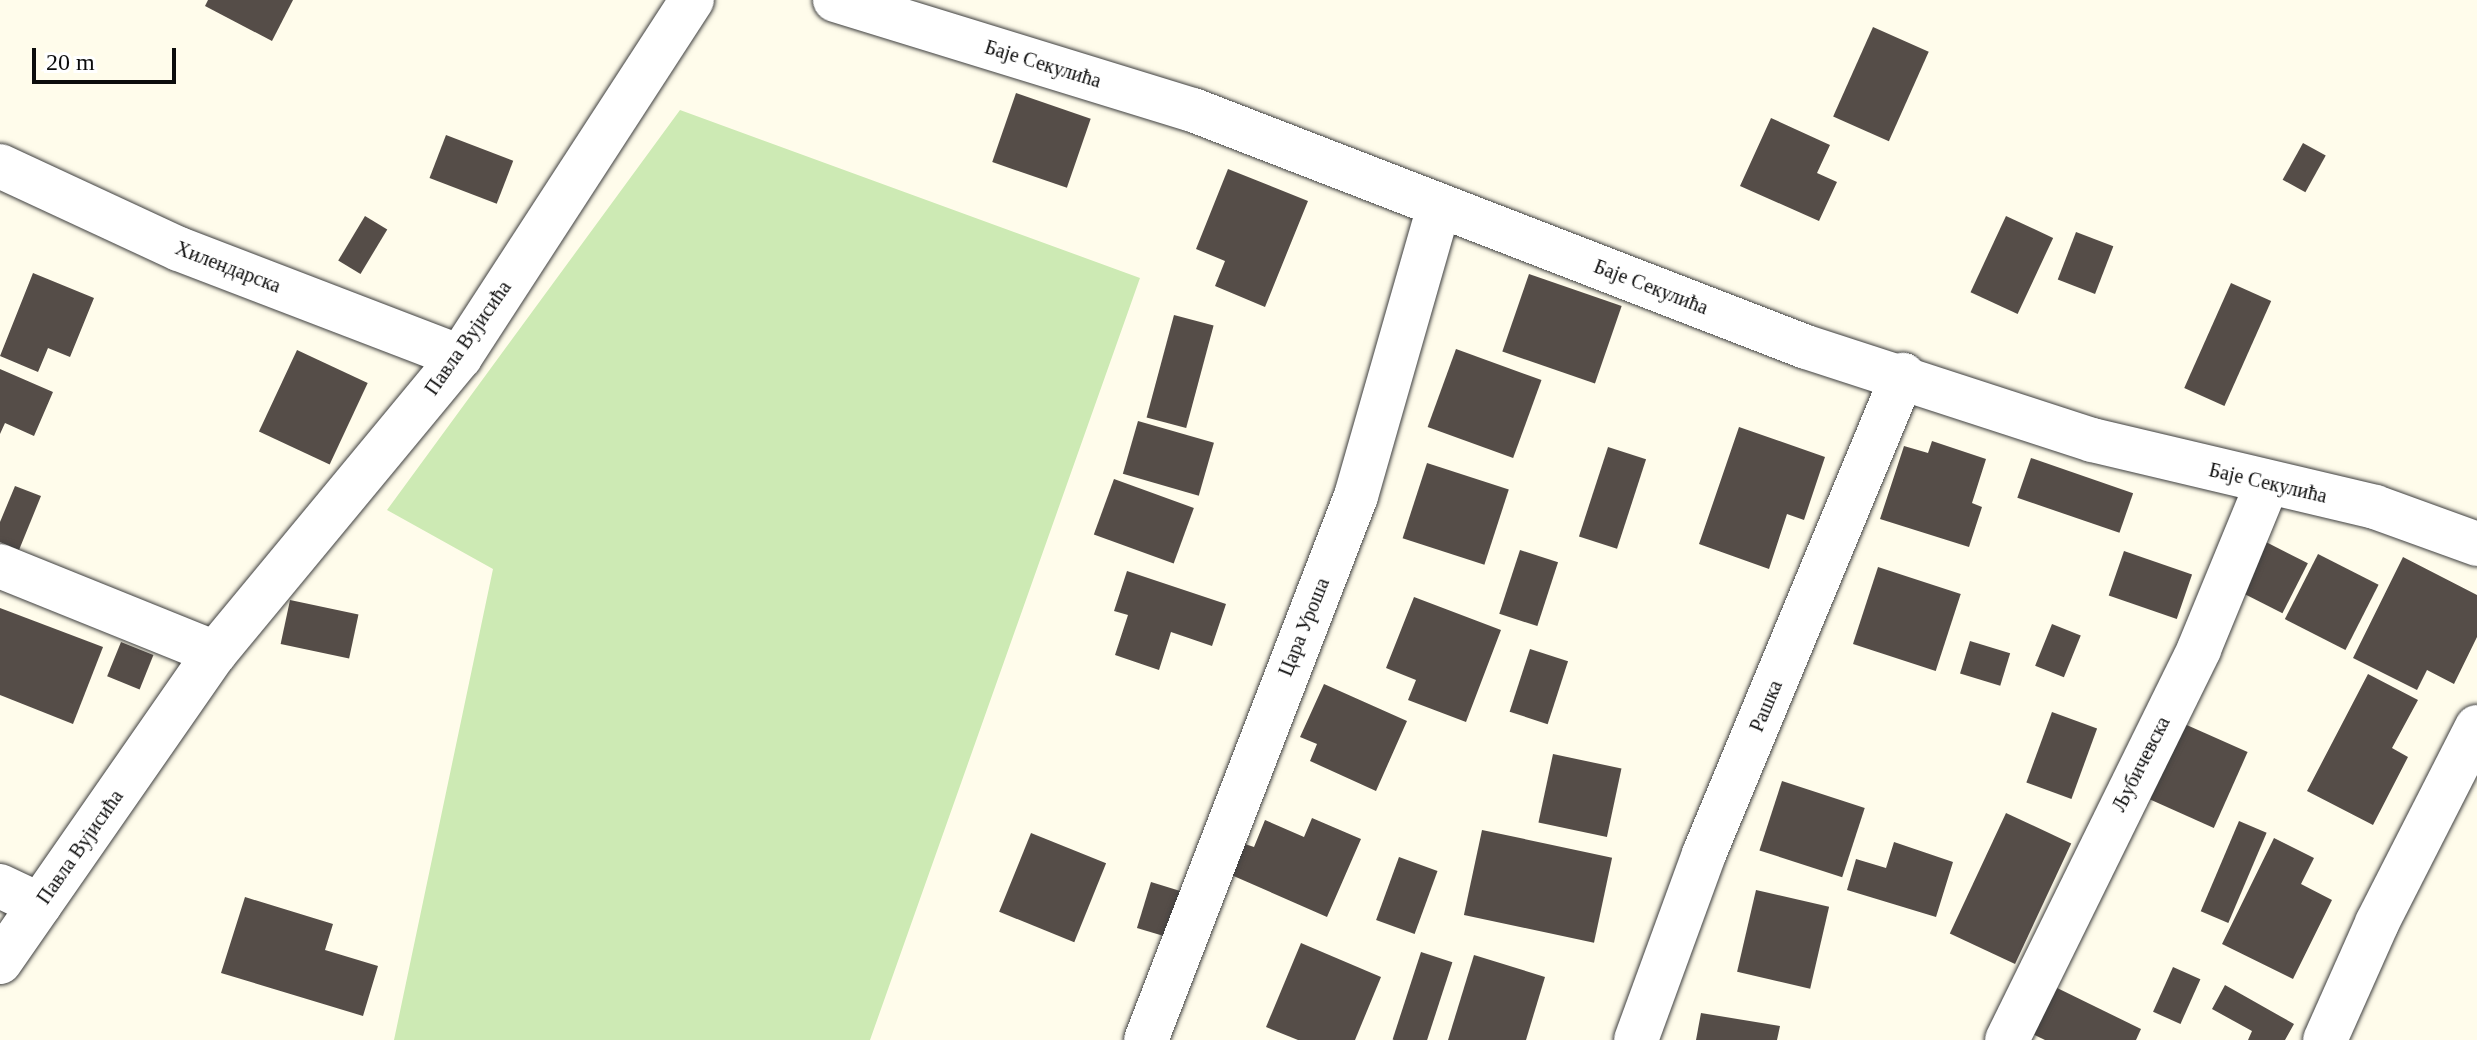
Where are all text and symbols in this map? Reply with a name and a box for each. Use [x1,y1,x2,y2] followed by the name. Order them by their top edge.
[36,32,180,82] scale bar
[982,35,1104,93] street label: Баје Секулића
[46,49,95,75] text: 20 m
[172,236,284,298] street label: Хилендарска
[1591,254,1711,320] street label: Баје Секулића
[420,276,516,400] street label: Павла Вујисића
[2207,458,2329,508] street label: Баје Секулића
[1273,574,1335,680] street label: Цара Уроша
[1744,677,1788,735] street label: Рашка
[2107,712,2175,816] street label: Љубичевска
[32,785,128,909] street label: Павла Вујисића

